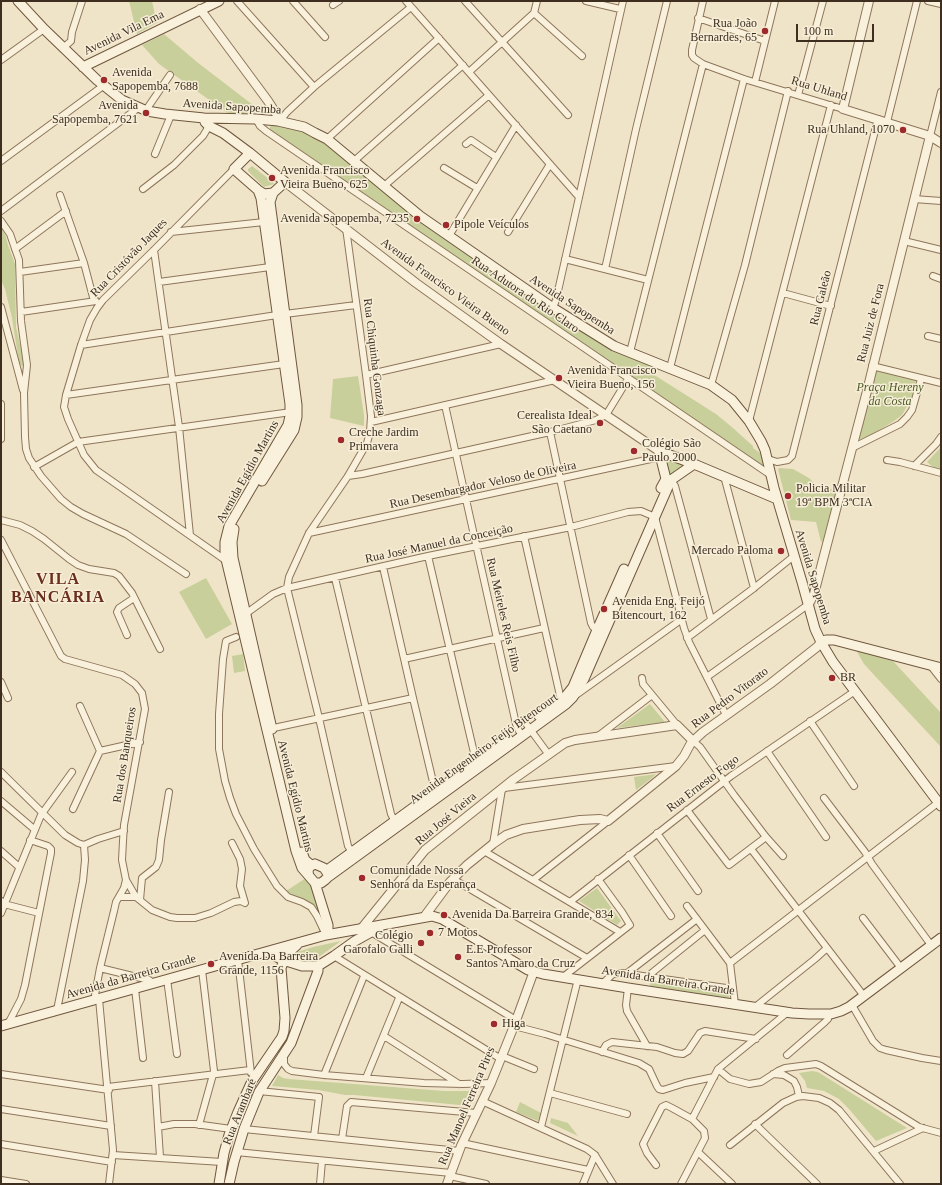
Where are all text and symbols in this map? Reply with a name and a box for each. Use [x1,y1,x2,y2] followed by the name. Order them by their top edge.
[81,7,167,59] street label: Avenida Vila Ema
[798,16,876,42] scale bar
[690,17,757,45] place label: Rua João Bernardes, 65
[803,24,833,38] text: 100 m
[760,26,770,36] marker: Rua João Bernardes, 65
[112,66,198,94] place label: Avenida Sapopemba, 7688
[789,74,849,104] street label: Rua Uhland
[99,75,109,85] marker: Avenida Sapopemba, 7688
[182,96,282,118] street label: Avenida Sapopemba
[52,99,138,127] place label: Avenida Sapopemba, 7621
[141,108,151,118] marker: Avenida Sapopemba, 7621
[807,123,895,137] place label: Rua Uhland, 1070
[898,125,908,135] marker: Rua Uhland, 1070
[280,164,369,192] place label: Avenida Francisco Vieira Bueno, 625
[267,173,277,183] marker: Avenida Francisco Vieira Bueno, 625
[280,212,409,226] place label: Avenida Sapopemba, 7235
[412,214,422,224] marker: Avenida Sapopemba, 7235
[88,216,170,300] street label: Rua Cristóvão Jaques
[454,218,529,232] place label: Pipole Veículos
[441,220,451,230] marker: Pipole Veículos
[378,235,512,339] street label: Avenida Francisco Vieira Bueno
[468,254,582,336] street label: Rua Adutora do Rio Claro
[807,269,835,327] street label: Rua Galeão
[527,272,617,338] street label: Avenida Sapopemba
[854,282,888,364] street label: Rua Juiz de Fora
[360,298,388,416] street label: Rua Chiquinha Gonzaga
[567,364,656,392] place label: Avenida Francisco Vieira Bueno, 156
[554,373,564,383] marker: Avenida Francisco Vieira Bueno, 156
[856,381,924,409] park label: Praça Hereny da Costa
[517,409,592,437] place label: Cerealista Ideal São Caetano
[214,418,282,526] street label: Avenida Egídio Martins
[595,418,605,428] marker: Cerealista Ideal São Caetano
[349,426,419,454] place label: Creche Jardim Primavera
[336,435,346,445] marker: Creche Jardim Primavera
[642,437,701,465] place label: Colégio São Paulo 2000
[629,446,639,456] marker: Colégio São Paulo 2000
[388,458,578,512] street label: Rua Desembargador Veloso de Oliveira
[796,482,873,510] place label: Policia Militar 19ª BPM 3ªCIA
[783,491,793,501] marker: Policia Militar 19ª BPM 3ªCIA
[364,521,514,567] street label: Rua José Manuel da Conceição
[792,528,834,626] street label: Avenida Sapopemba
[691,544,773,558] place label: Mercado Paloma
[776,546,786,556] marker: Mercado Paloma
[483,556,523,674] street label: Rua Meireles Reis Filho
[11,570,105,608] district label: VILA BANCÁRIA
[612,595,705,623] place label: Avenida Eng. Feijó Bitencourt, 162
[599,604,609,614] marker: Avenida Eng. Feijó Bitencourt, 162
[689,664,771,732] street label: Rua Pedro Vitorato
[840,671,856,685] place label: BR
[827,673,837,683] marker: BR
[407,690,561,808] street label: Avenida Engenheiro Feijó Bitencourt
[110,706,140,804] street label: Rua dos Banqueiros
[274,738,316,854] street label: Avenida Egídio Martins
[664,752,742,816] street label: Rua Ernesto Fogo
[413,789,479,849] street label: Rua José Vieira
[370,864,476,892] place label: Comunidade Nossa Senhora da Esperança
[357,873,367,883] marker: Comunidade Nossa Senhora da Esperança
[452,908,613,922] place label: Avenida Da Barreira Grande, 834
[439,910,449,920] marker: Avenida Da Barreira Grande, 834
[438,926,478,940] place label: 7 Motos
[425,928,435,938] marker: 7 Motos
[343,929,413,957] place label: Colégio Garofalo Galli
[416,938,426,948] marker: Colégio Garofalo Galli
[466,943,575,971] place label: E.E Professor Santos Amaro da Cruz
[219,950,318,978] place label: Avenida Da Barreira Grande, 1156
[64,952,198,1002] street label: Avenida da Barreira Grande
[453,952,463,962] marker: E.E Professor Santos Amaro da Cruz
[206,959,216,969] marker: Avenida Da Barreira Grande, 1156
[600,963,736,999] street label: Avenida da Barreira Grande
[502,1017,525,1031] place label: Higa
[489,1019,499,1029] marker: Higa
[436,1045,498,1167] street label: Rua Manoel Ferreira Pires
[220,1077,260,1147] street label: Rua Arambaré

